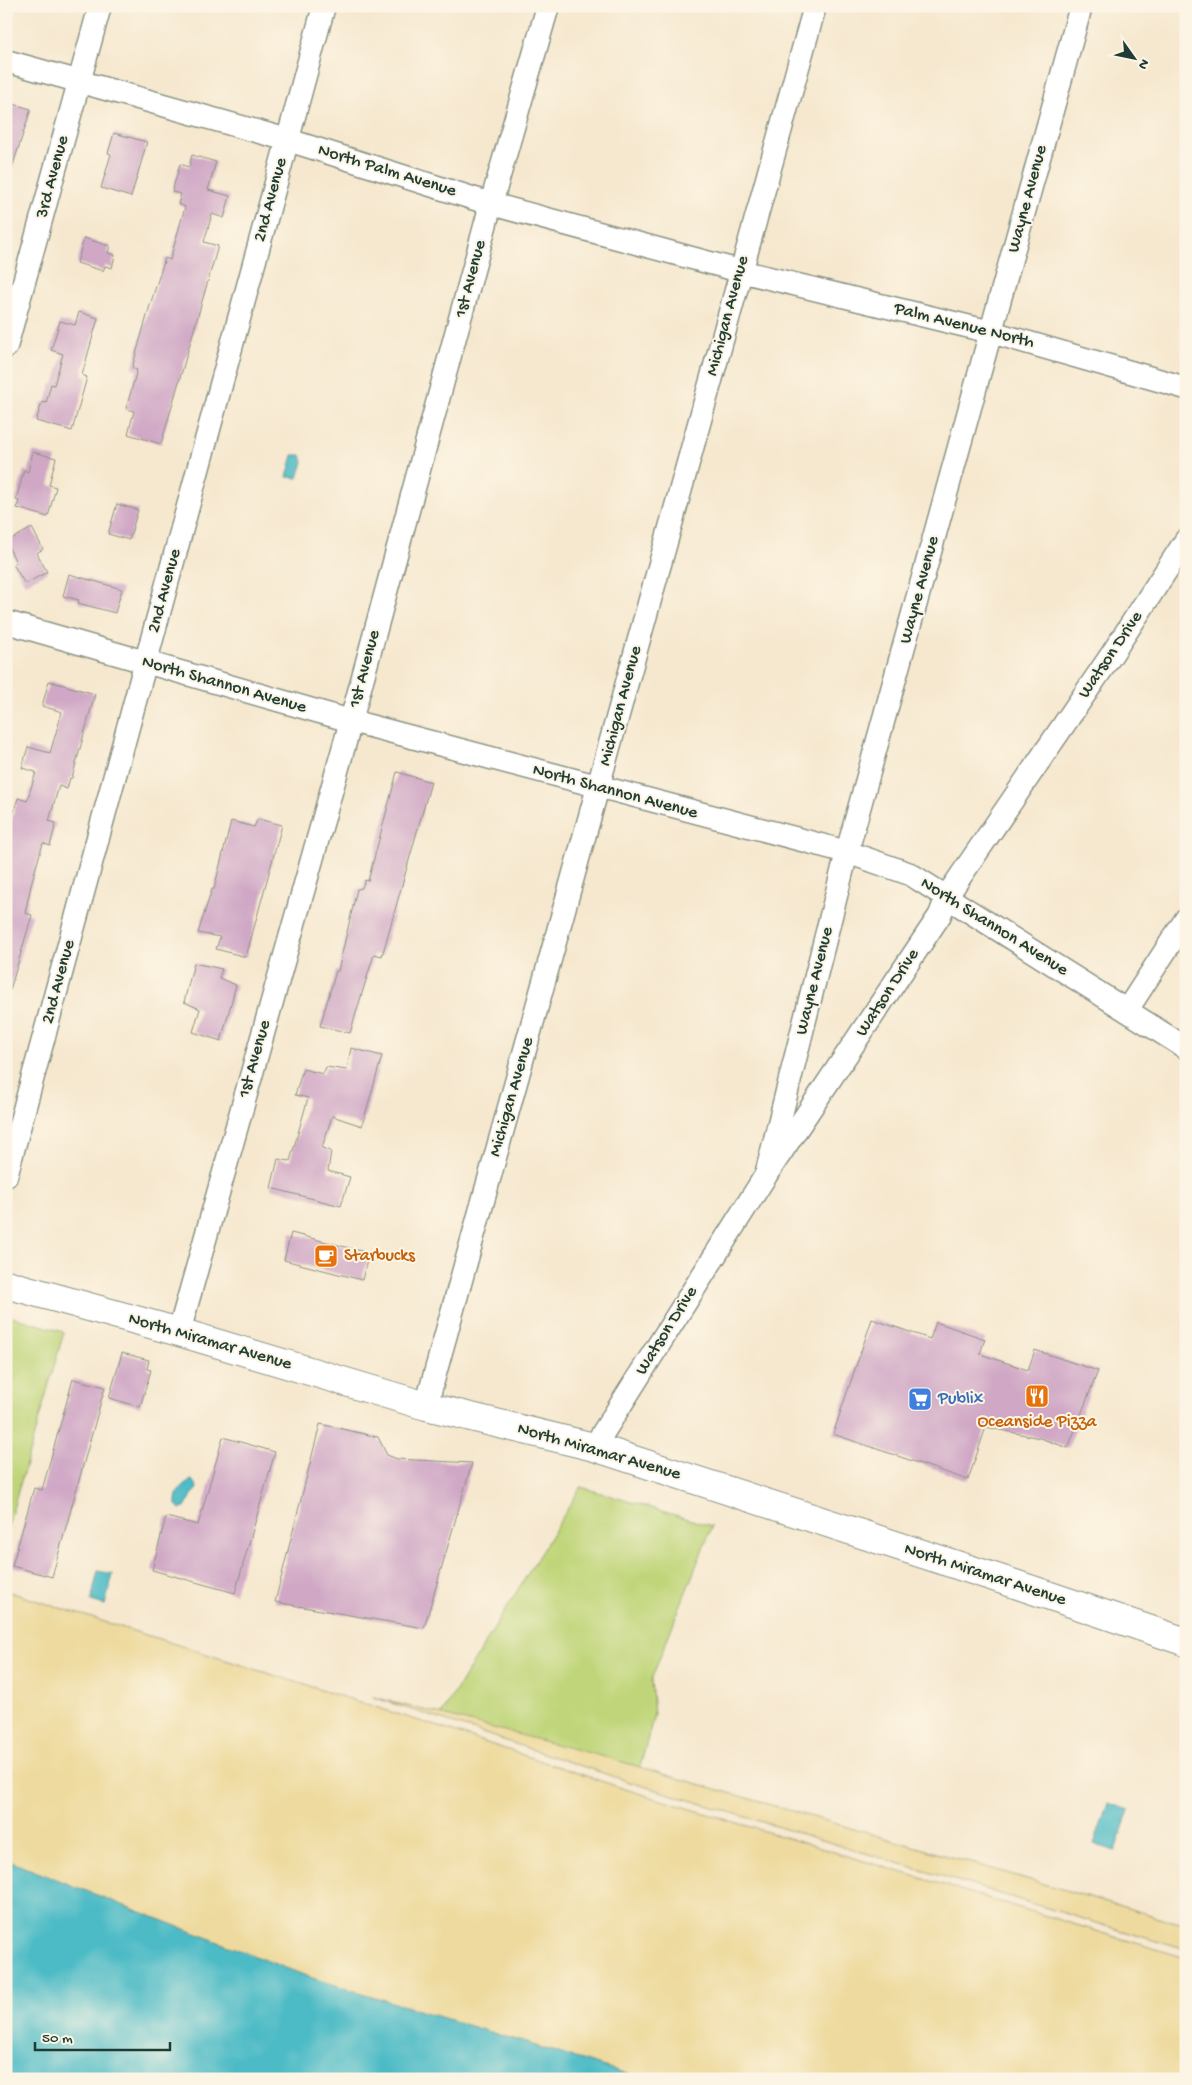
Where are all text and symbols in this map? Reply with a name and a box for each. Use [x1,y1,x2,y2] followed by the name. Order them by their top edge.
[1110,32,1160,82] north arrow
[1133,55,1152,72] text: N
[32,133,74,222] street label: 3rd Avenue
[315,140,460,202] street label: North Palm Avenue
[1004,142,1053,255] street label: Wayne Avenue
[250,155,292,244] street label: 2nd Avenue
[450,237,492,321] street label: 1st Avenue
[702,253,754,378] street label: Michigan Avenue
[891,298,1037,354] street label: Palm Avenue North
[896,533,945,646] street label: Wayne Avenue
[144,546,186,635] street label: 2nd Avenue
[1074,607,1148,703] street label: Watson Drive
[344,627,386,711] street label: 1st Avenue
[595,643,647,768] street label: Michigan Avenue
[139,651,309,719] street label: North Shannon Avenue
[530,760,701,824] street label: North Shannon Avenue
[916,873,1072,981] street label: North Shannon Avenue
[791,924,839,1037] street label: Wayne Avenue
[38,937,80,1026] street label: 2nd Avenue
[852,944,925,1041] street label: Watson Drive
[234,1017,276,1101] street label: 1st Avenue
[485,1034,539,1159] street label: Michigan Avenue
[313,1243,339,1269] cafe icon: Starbucks
[344,1246,416,1267] place label: Starbucks
[631,1282,703,1379] street label: Watson Drive
[126,1309,295,1376] street label: North Miramar Avenue
[1024,1383,1050,1409] restaurant icon: Oceanside Pizza
[907,1386,933,1412] supermarket icon: Publix
[937,1389,984,1410] place label: Publix
[977,1412,1098,1433] place label: Oceanside Pizza
[515,1419,684,1486] street label: North Miramar Avenue
[901,1539,1069,1611] street label: North Miramar Avenue
[35,2020,170,2052] scale bar
[42,2030,73,2048] text: 50 m

